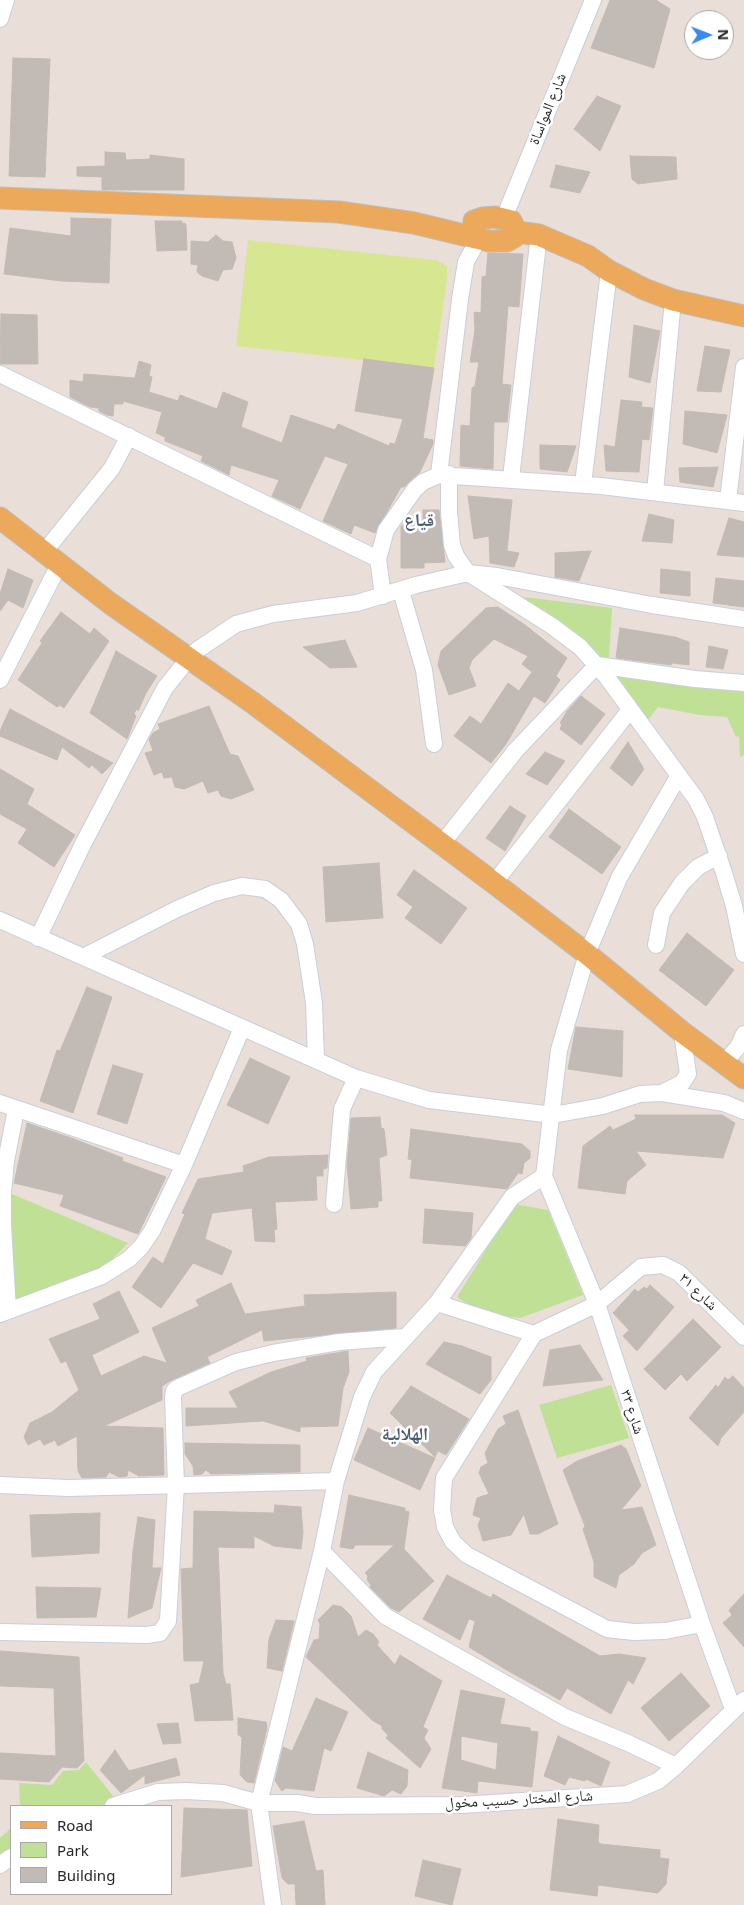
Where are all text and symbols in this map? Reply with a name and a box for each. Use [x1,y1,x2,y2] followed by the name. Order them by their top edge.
[684,10,734,60] north arrow
[714,29,733,41] text: N
[525,71,571,147] street label: شارع المواساة
[404,510,434,532] district label: قياع
[675,1270,721,1314] street label: شارع ٣١
[616,1387,648,1437] street label: شارع ٣٣
[382,1424,428,1446] district label: الهلالية
[445,1787,593,1813] street label: شارع المختار حسيب مخول
[10,1805,172,1895] legend
[57,1815,93,1835] text: Road
[57,1840,89,1860] text: Park
[57,1865,115,1885] text: Building

